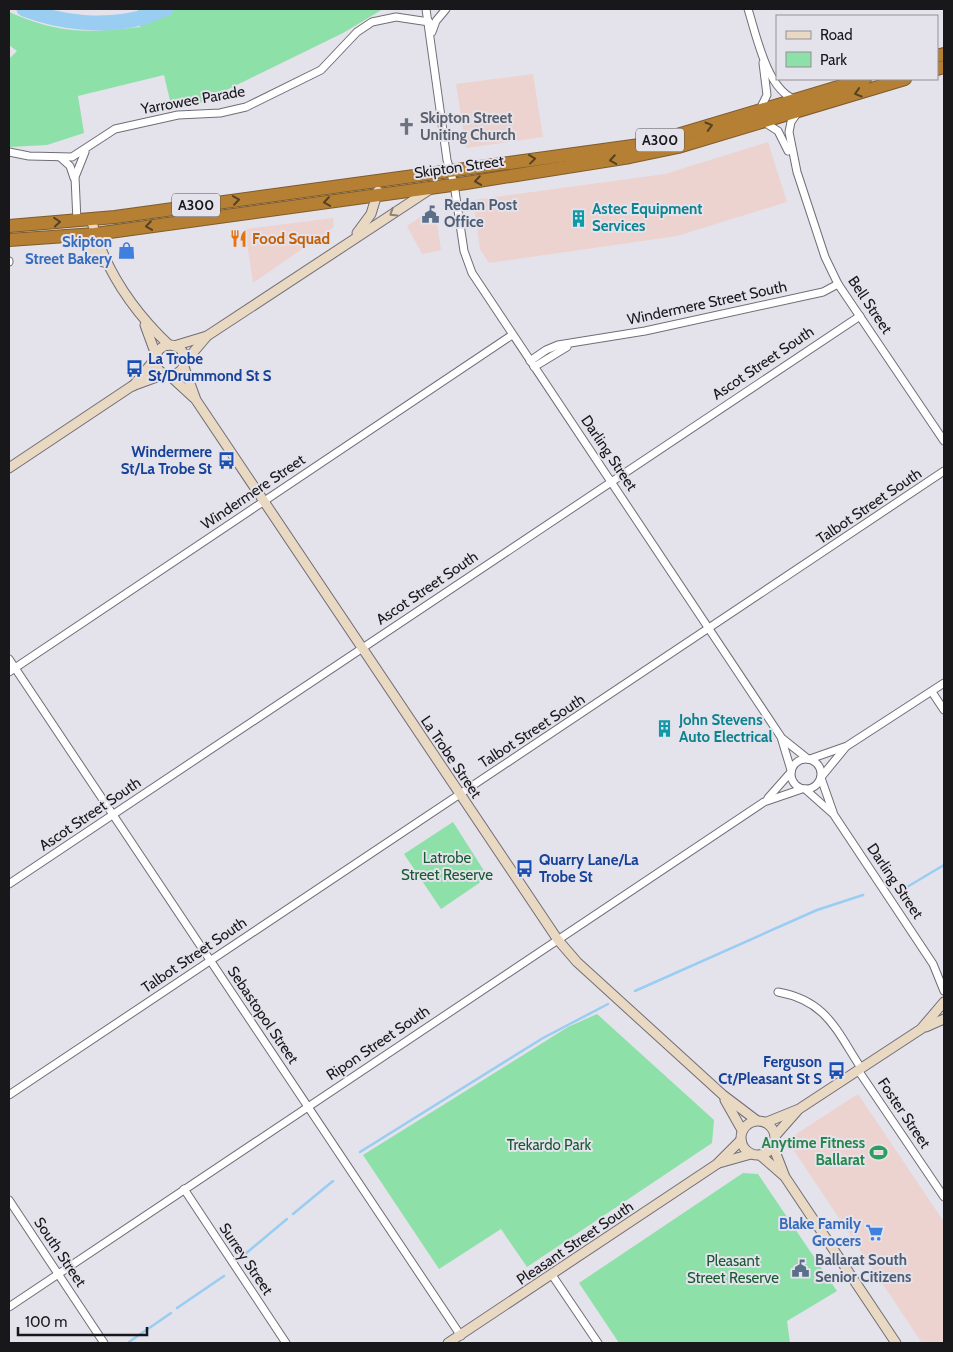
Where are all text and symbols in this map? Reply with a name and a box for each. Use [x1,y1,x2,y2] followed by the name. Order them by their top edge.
[776,15,938,80] legend
[820,26,853,44] text: Road
[820,51,847,69] text: Park
[139,82,247,118] street label: Yarrowee Parade
[854,87,863,97] one-way arrow
[420,109,516,144] place label: Skipton Street Uniting Church
[396,117,416,137] church icon: Skipton Street Uniting Church
[704,121,712,131] one-way arrow
[636,128,684,152] road number: A300
[413,152,505,182] street label: Skipton Street
[528,154,536,165] one-way arrow
[609,154,618,164] one-way arrow
[474,175,483,185] one-way arrow
[172,194,220,216] road number: A300
[232,195,240,206] one-way arrow
[323,196,331,207] one-way arrow
[444,196,517,231] place label: Redan Post Office
[592,200,702,235] place label: Astec Equipment Services
[420,204,440,224] public building icon: Redan Post Office
[389,207,398,217] one-way arrow
[568,208,588,228] building icon: Astec Equipment Services
[54,217,62,228] one-way arrow
[145,220,153,231] one-way arrow
[228,229,248,249] restaurant icon: Food Squad
[252,230,330,248] place label: Food Squad
[25,233,113,268] place label: Skipton Street Bakery
[116,241,136,261] shop icon: Skipton Street Bakery
[844,273,896,337] street label: Bell Street
[625,277,789,329] street label: Windermere Street South
[709,322,817,404] street label: Ascot Street South
[148,350,272,385] place label: La Trobe St/Drummond St S
[124,358,144,378] bus stop icon: La Trobe St/Drummond St S
[577,412,641,494] street label: Darling Street
[121,443,212,478] place label: Windermere St/La Trobe St
[198,451,308,533] street label: Windermere Street
[216,451,236,471] bus stop icon: Windermere St/La Trobe St
[813,464,925,548] street label: Talbot Street South
[373,547,481,629] street label: Ascot Street South
[476,690,588,772] street label: Talbot Street South
[678,711,772,746] place label: John Stevens Auto Electrical
[417,712,485,802] street label: La Trobe Street
[655,719,675,739] building icon: John Stevens Auto Electrical
[36,773,144,855] street label: Ascot Street South
[863,840,927,922] street label: Darling Street
[401,849,493,884] park label: Latrobe Street Reserve
[539,851,639,886] place label: Quarry Lane/La Trobe St
[515,859,535,879] bus stop icon: Quarry Lane/La Trobe St
[138,913,250,997] street label: Talbot Street South
[224,963,302,1067] street label: Sebastopol Street
[323,1002,433,1084] street label: Ripon Street South
[718,1053,822,1088] place label: Ferguson Ct/Pleasant St S
[826,1061,846,1081] bus stop icon: Ferguson Ct/Pleasant St S
[874,1074,934,1152] street label: Foster Street
[761,1134,865,1169] place label: Anytime Fitness Ballarat
[507,1136,591,1154] park label: Trekardo Park
[869,1142,889,1162] sports icon: Anytime Fitness Ballarat
[513,1197,637,1289] street label: Pleasant Street South
[30,1214,90,1290] street label: South Street
[779,1215,862,1250] place label: Blake Family Grocers
[215,1220,277,1298] street label: Surrey Street
[865,1223,885,1243] supermarket icon: Blake Family Grocers
[815,1251,911,1286] place label: Ballarat South Senior Citizens
[687,1252,779,1287] park label: Pleasant Street Reserve
[791,1259,811,1279] public building icon: Ballarat South Senior Citizens
[18,1304,146,1336] scale bar
[25,1313,67,1331] text: 100 m

